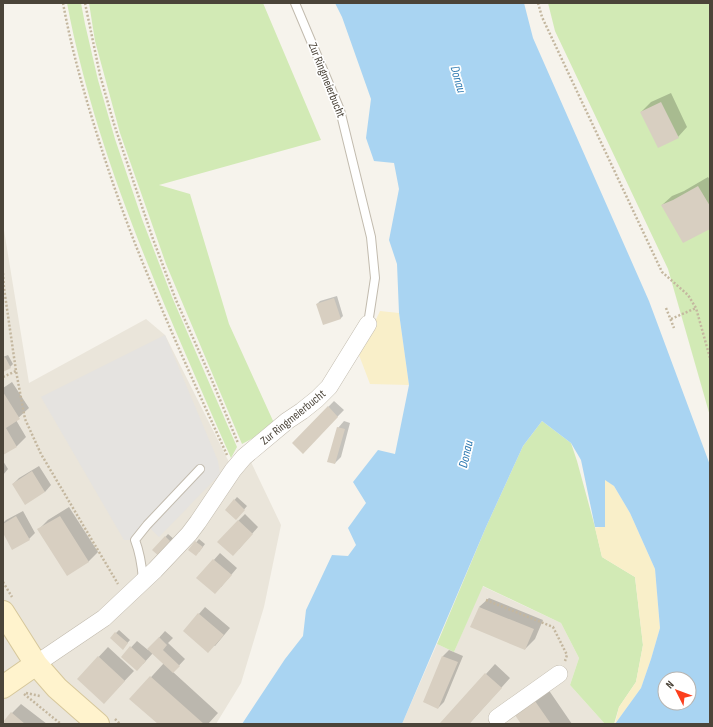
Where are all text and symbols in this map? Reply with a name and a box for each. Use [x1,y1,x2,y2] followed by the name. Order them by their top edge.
[305,40,349,120] street label: Zur Ringmeierbucht
[447,64,470,95] water label: Donau
[258,386,329,448] street label: Zur Ringmeierbucht
[455,438,477,469] water label: Donau
[657,671,697,711] north arrow
[663,678,677,691] text: N

